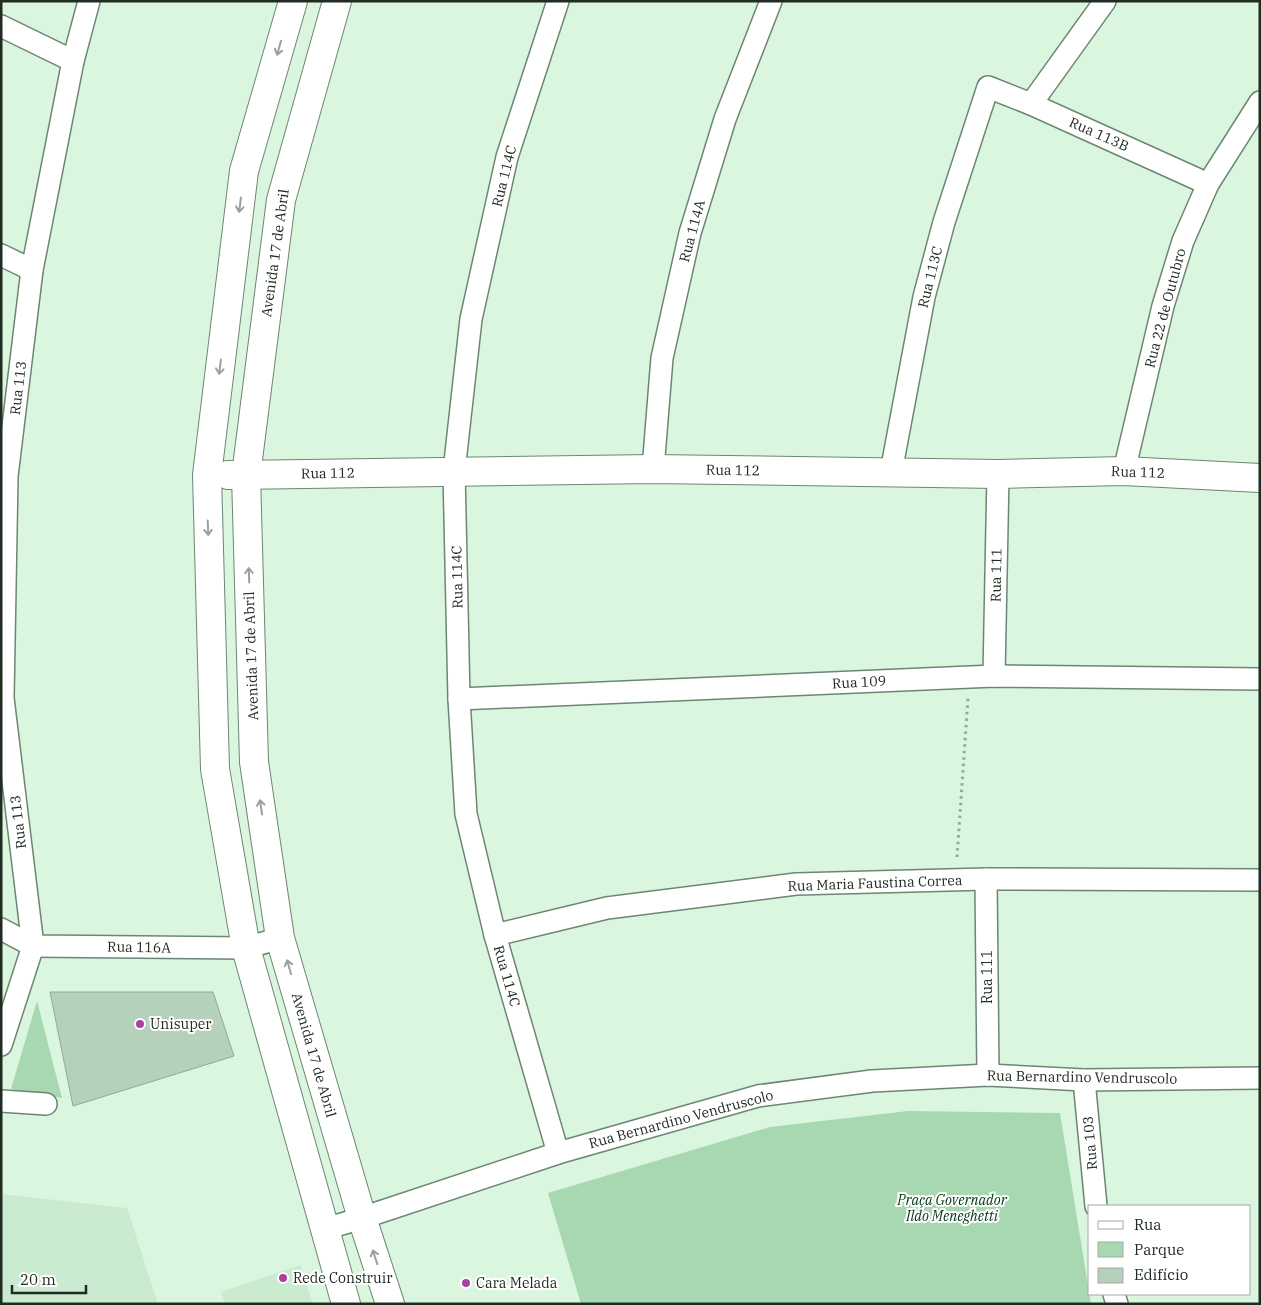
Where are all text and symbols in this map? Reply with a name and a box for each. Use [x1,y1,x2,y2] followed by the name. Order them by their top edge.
[274,40,284,56] one-way arrow
[1066,113,1132,155] street label: Rua 113B
[488,143,520,209] street label: Rua 114C
[257,188,293,318] street label: Avenida 17 de Abril
[235,197,245,213] one-way arrow
[675,198,709,264] street label: Rua 114A
[914,244,946,310] street label: Rua 113C
[1140,246,1190,370] street label: Rua 22 de Outubro
[215,358,225,374] one-way arrow
[6,360,30,416] street label: Rua 113
[706,461,760,479] street label: Rua 112
[1111,462,1165,482] street label: Rua 112
[301,464,355,482] street label: Rua 112
[204,520,213,536] one-way arrow
[447,545,467,609] street label: Rua 114C
[987,548,1005,602] street label: Rua 111
[244,568,254,584] one-way arrow
[240,591,262,721] street label: Avenida 17 de Abril
[832,672,886,692] street label: Rua 109
[6,794,30,850] street label: Rua 113
[256,800,266,816] one-way arrow
[787,871,963,895] street label: Rua Maria Faustina Correa
[107,937,171,957] street label: Rua 116A
[490,943,524,1009] street label: Rua 114C
[978,950,996,1004] street label: Rua 111
[283,960,293,976] one-way arrow
[288,991,340,1119] street label: Avenida 17 de Abril
[150,1015,212,1033] place label: Unisuper
[134,1018,146,1030] marker: Unisuper
[987,1066,1177,1088] street label: Rua Bernardino Vendruscolo
[587,1086,775,1152] street label: Rua Bernardino Vendruscolo
[1079,1115,1101,1171] street label: Rua 103
[896,1191,1008,1225] park label: Praça Governador Ildo Meneghetti
[1088,1205,1251,1295] legend
[1134,1215,1161,1234] text: Rua
[1134,1240,1184,1259] text: Parque
[369,1250,379,1266] one-way arrow
[12,1262,86,1294] scale bar
[1134,1265,1188,1284] text: Edifício
[293,1269,393,1287] place label: Rede Construir
[20,1270,56,1289] text: 20 m
[277,1272,289,1284] marker: Rede Construir
[476,1274,558,1292] place label: Cara Melada
[460,1277,472,1289] marker: Cara Melada

